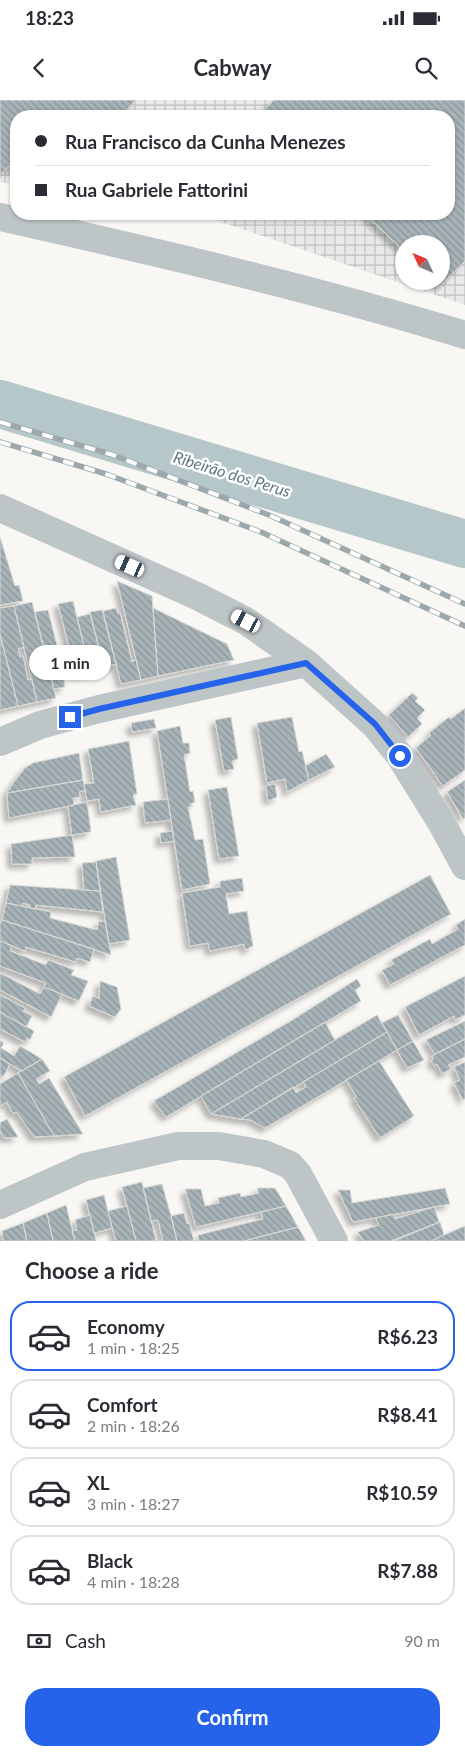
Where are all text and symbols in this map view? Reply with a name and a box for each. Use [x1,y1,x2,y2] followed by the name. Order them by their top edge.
[25,6,74,29] text: 18:23
[25,54,53,82] icon: back
[193,54,272,81] text: Cabway
[412,54,440,82] icon: search
[65,130,346,153] text: Rua Francisco da Cunha Menezes
[65,178,248,201] text: Rua Gabriele Fattorini
[395,235,450,290] north arrow
[395,235,450,290] map controls
[171,447,294,501] water label: Ribeirão dos Perus
[113,553,146,579] car
[229,608,262,634] car
[29,644,111,680] callout: 1 min
[50,653,90,672] text: 1 min
[59,706,81,728] route end
[389,745,411,767] route start
[25,1257,159,1284] text: Choose a ride
[27,1314,72,1359] icon: car
[87,1315,165,1338] text: Economy
[377,1325,438,1348] text: R$6.23
[87,1338,180,1357] text: 1 min · 18:25
[27,1392,72,1437] icon: car
[87,1393,158,1416] text: Comfort
[377,1403,438,1426] text: R$8.41
[87,1416,180,1435] text: 2 min · 18:26
[27,1470,72,1515] icon: car
[87,1471,110,1494] text: XL
[366,1481,438,1504] text: R$10.59
[87,1494,180,1513] text: 3 min · 18:27
[27,1548,72,1593] icon: car
[87,1549,133,1572] text: Black
[377,1559,438,1582] text: R$7.88
[87,1572,180,1591] text: 4 min · 18:28
[25,1627,53,1655] icon: cash
[65,1629,106,1652] text: Cash
[404,1631,440,1650] text: 90 m
[25,1688,440,1746] button: Confirm

